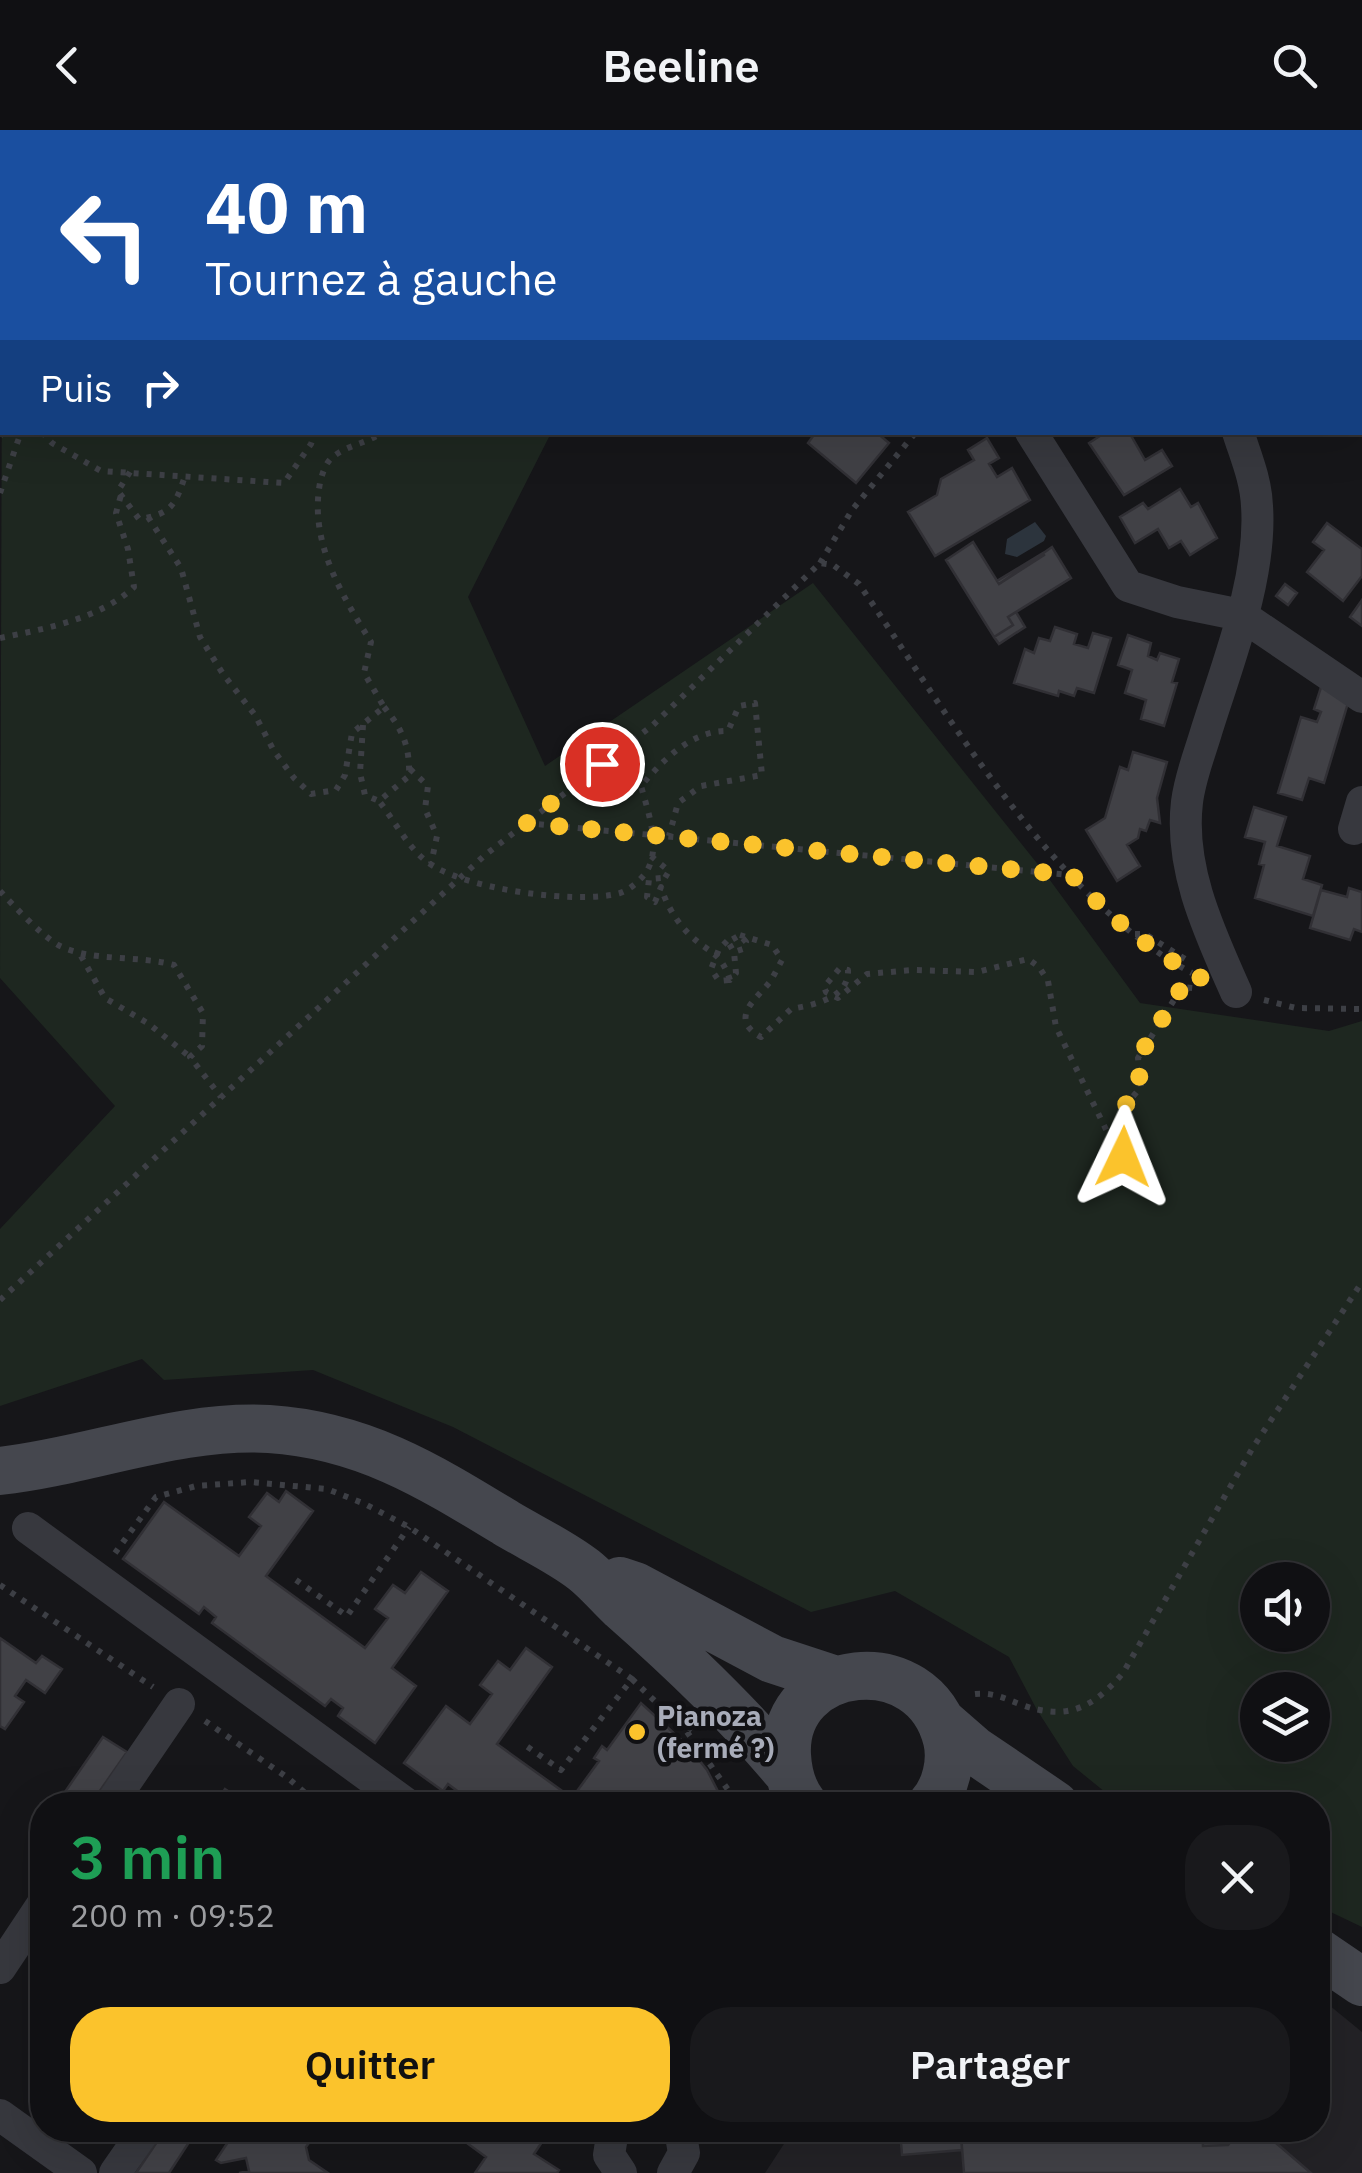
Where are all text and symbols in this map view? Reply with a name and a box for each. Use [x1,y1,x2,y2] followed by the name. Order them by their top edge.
[602,36,760,94] text: Beeline
[40,38,95,93] icon: back
[1267,38,1322,93] icon: search
[205,161,368,252] text: 40 m
[40,170,170,300] icon: left
[205,249,557,307] text: Tournez à gauche
[133,360,188,415] icon: right
[40,363,113,412] text: Puis
[560,722,645,807] pin
[575,737,630,792] icon: arrive
[1071,1105,1175,1209] position arrow
[1240,1562,1330,1762] map controls
[1240,1562,1330,1652] button: sound
[1240,1672,1330,1762] button: layers
[657,1697,774,1766] place label: Pianoza (fermé ?)
[626,1721,648,1743] marker: Pianoza (fermé ?)
[70,1817,225,1896] text: 3 min
[1185,1825,1290,1930] button: close
[70,1894,275,1936] text: 200 m · 09:52
[70,2007,670,2122] button: Quitter
[690,2007,1290,2122] button: Partager

